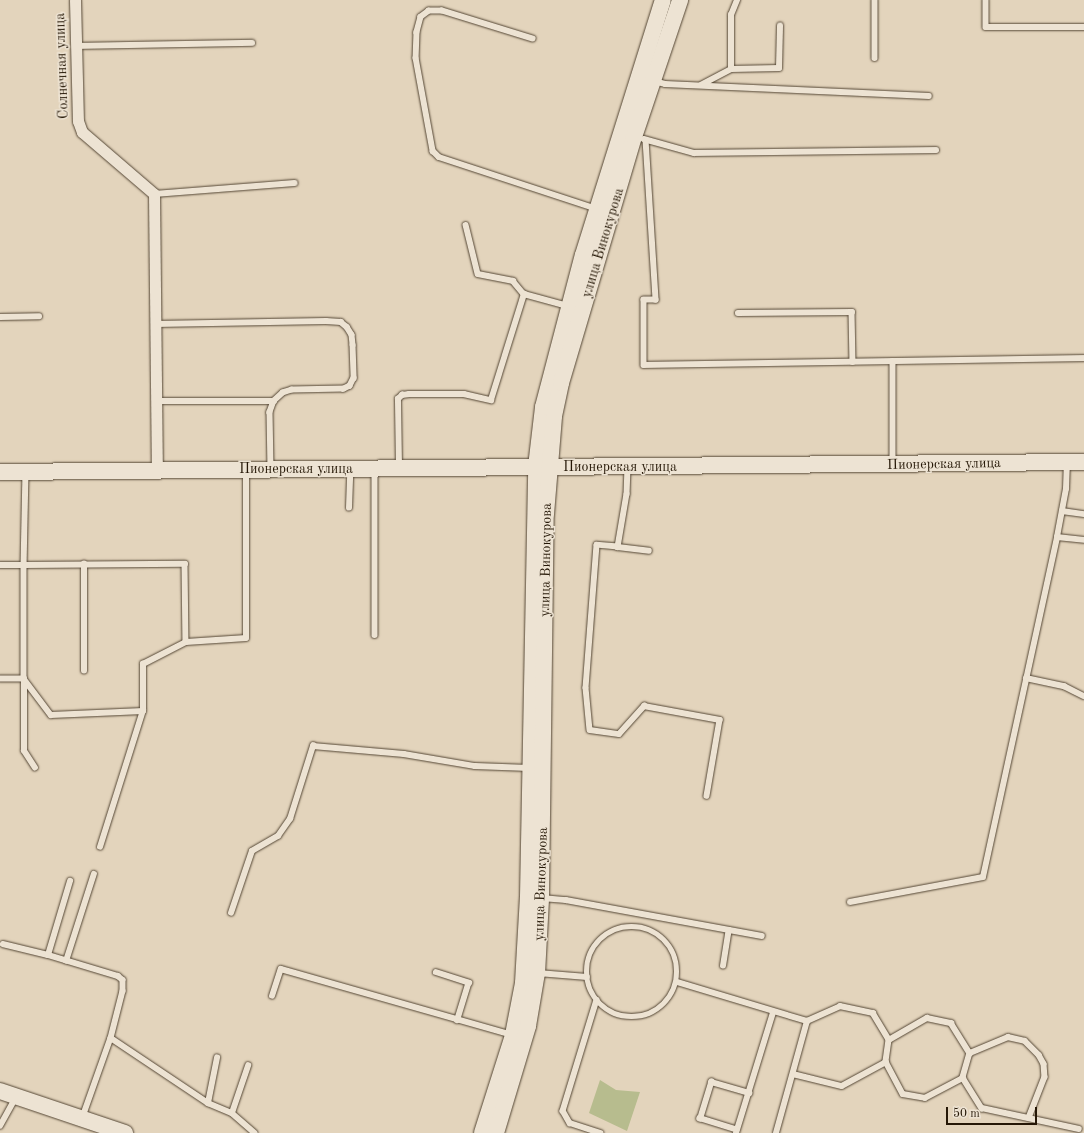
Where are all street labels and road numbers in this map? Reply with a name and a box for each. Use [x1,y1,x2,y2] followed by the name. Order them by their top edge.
[52,13,72,119] street label: Солнечная улица
[578,186,628,300] street label: улица Винокурова
[887,455,1001,473] street label: Пионерская улица
[563,459,677,475] street label: Пионерская улица
[239,461,353,477] street label: Пионерская улица
[537,503,555,617] street label: улица Винокурова
[531,827,551,941] street label: улица Винокурова

